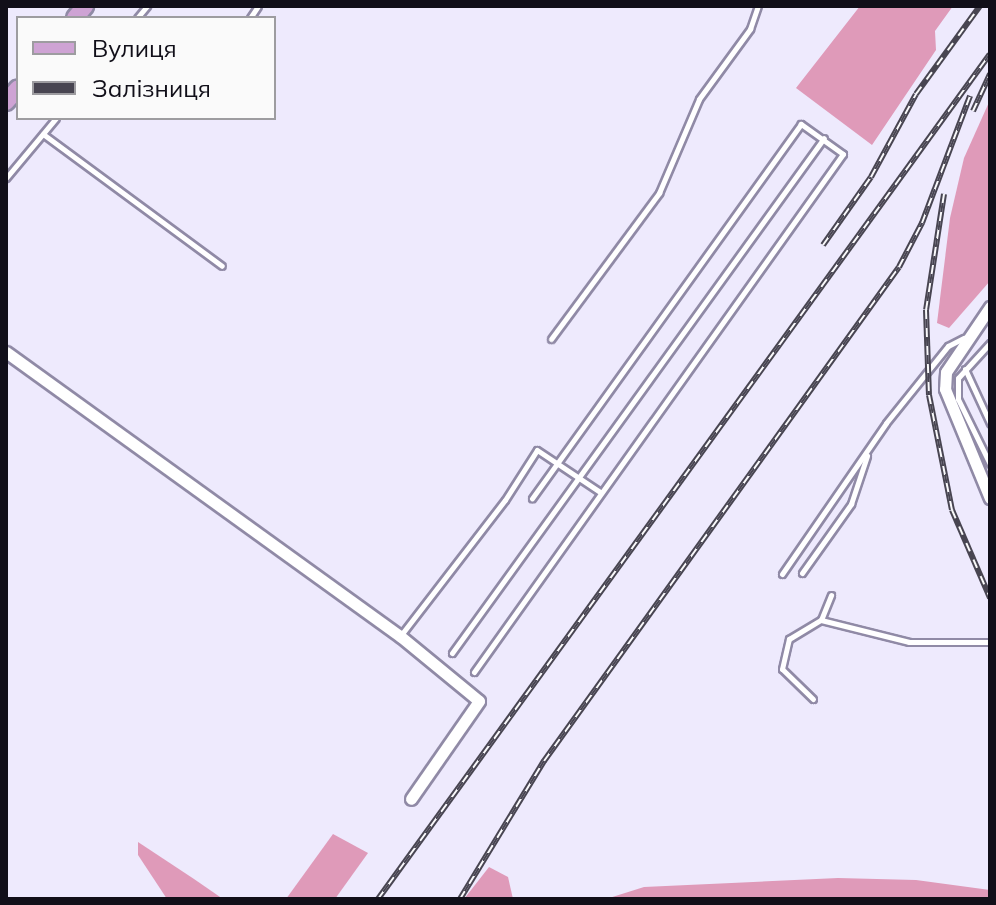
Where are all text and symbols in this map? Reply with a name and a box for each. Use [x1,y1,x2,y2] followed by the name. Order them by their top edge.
[16,16,276,120] legend
[92,33,177,63] text: Вулиця
[92,73,211,103] text: Залізниця

